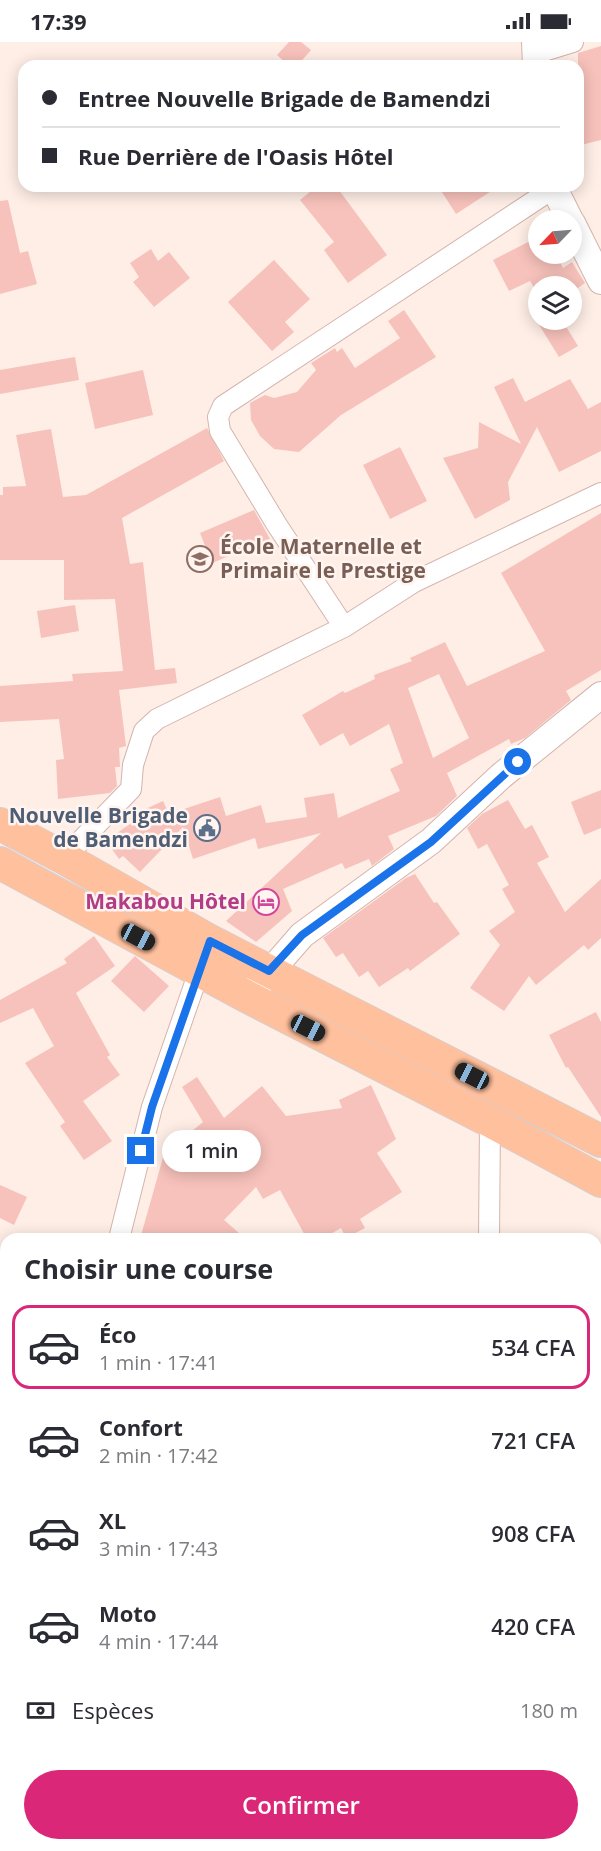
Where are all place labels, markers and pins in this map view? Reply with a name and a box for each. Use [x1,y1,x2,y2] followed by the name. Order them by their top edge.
[220,532,426,584] place label: École Maternelle et Primaire le Prestige
[185,544,215,574] school or university icon: École Maternelle et Primaire le Prestige
[9,801,188,853] place label: Nouvelle Brigade de Bamendzi
[192,813,222,843] public building icon: Nouvelle Brigade de Bamendzi
[85,887,246,915] place label: Makabou Hôtel
[251,887,281,917] hotel icon: Makabou Hôtel

